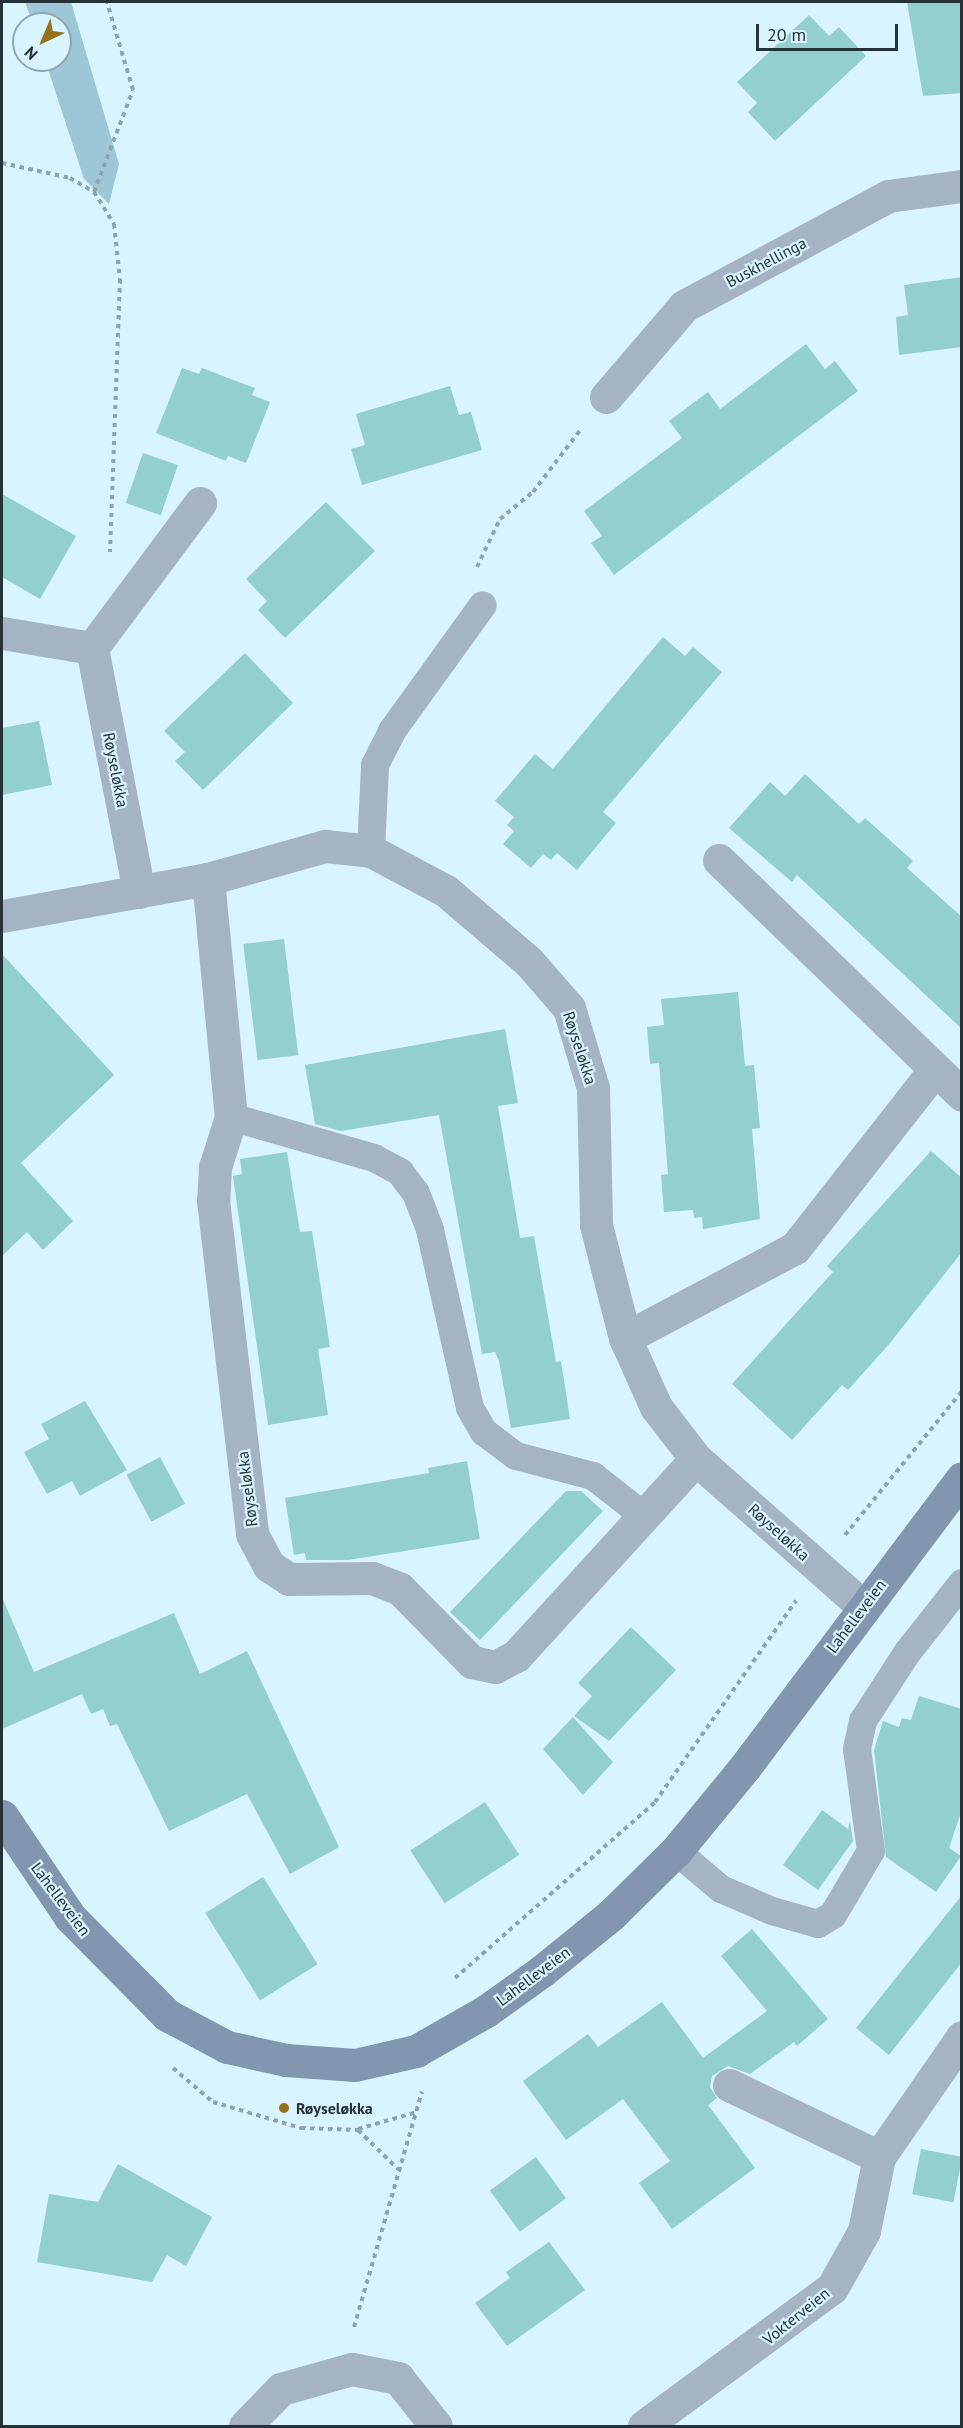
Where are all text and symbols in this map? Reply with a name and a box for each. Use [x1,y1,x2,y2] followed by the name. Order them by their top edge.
[12,12,72,72] north arrow
[759,12,902,50] scale bar
[767,23,806,46] text: 20 m
[20,43,42,64] text: N
[723,233,809,291] street label: Buskhellinga
[99,731,133,809] street label: Røyseløkka
[559,1009,601,1087] street label: Røyseløkka
[233,1450,261,1528] street label: Røyseløkka
[744,1499,814,1565] street label: Røyseløkka
[822,1576,890,1656] street label: Lahelleveien
[27,1859,95,1939] street label: Lahelleveien
[493,1942,573,2010] street label: Lahelleveien
[296,2098,373,2118] place label: Røyseløkka
[277,2101,291,2115] marker: Røyseløkka
[759,2283,833,2349] street label: Vokterveien

